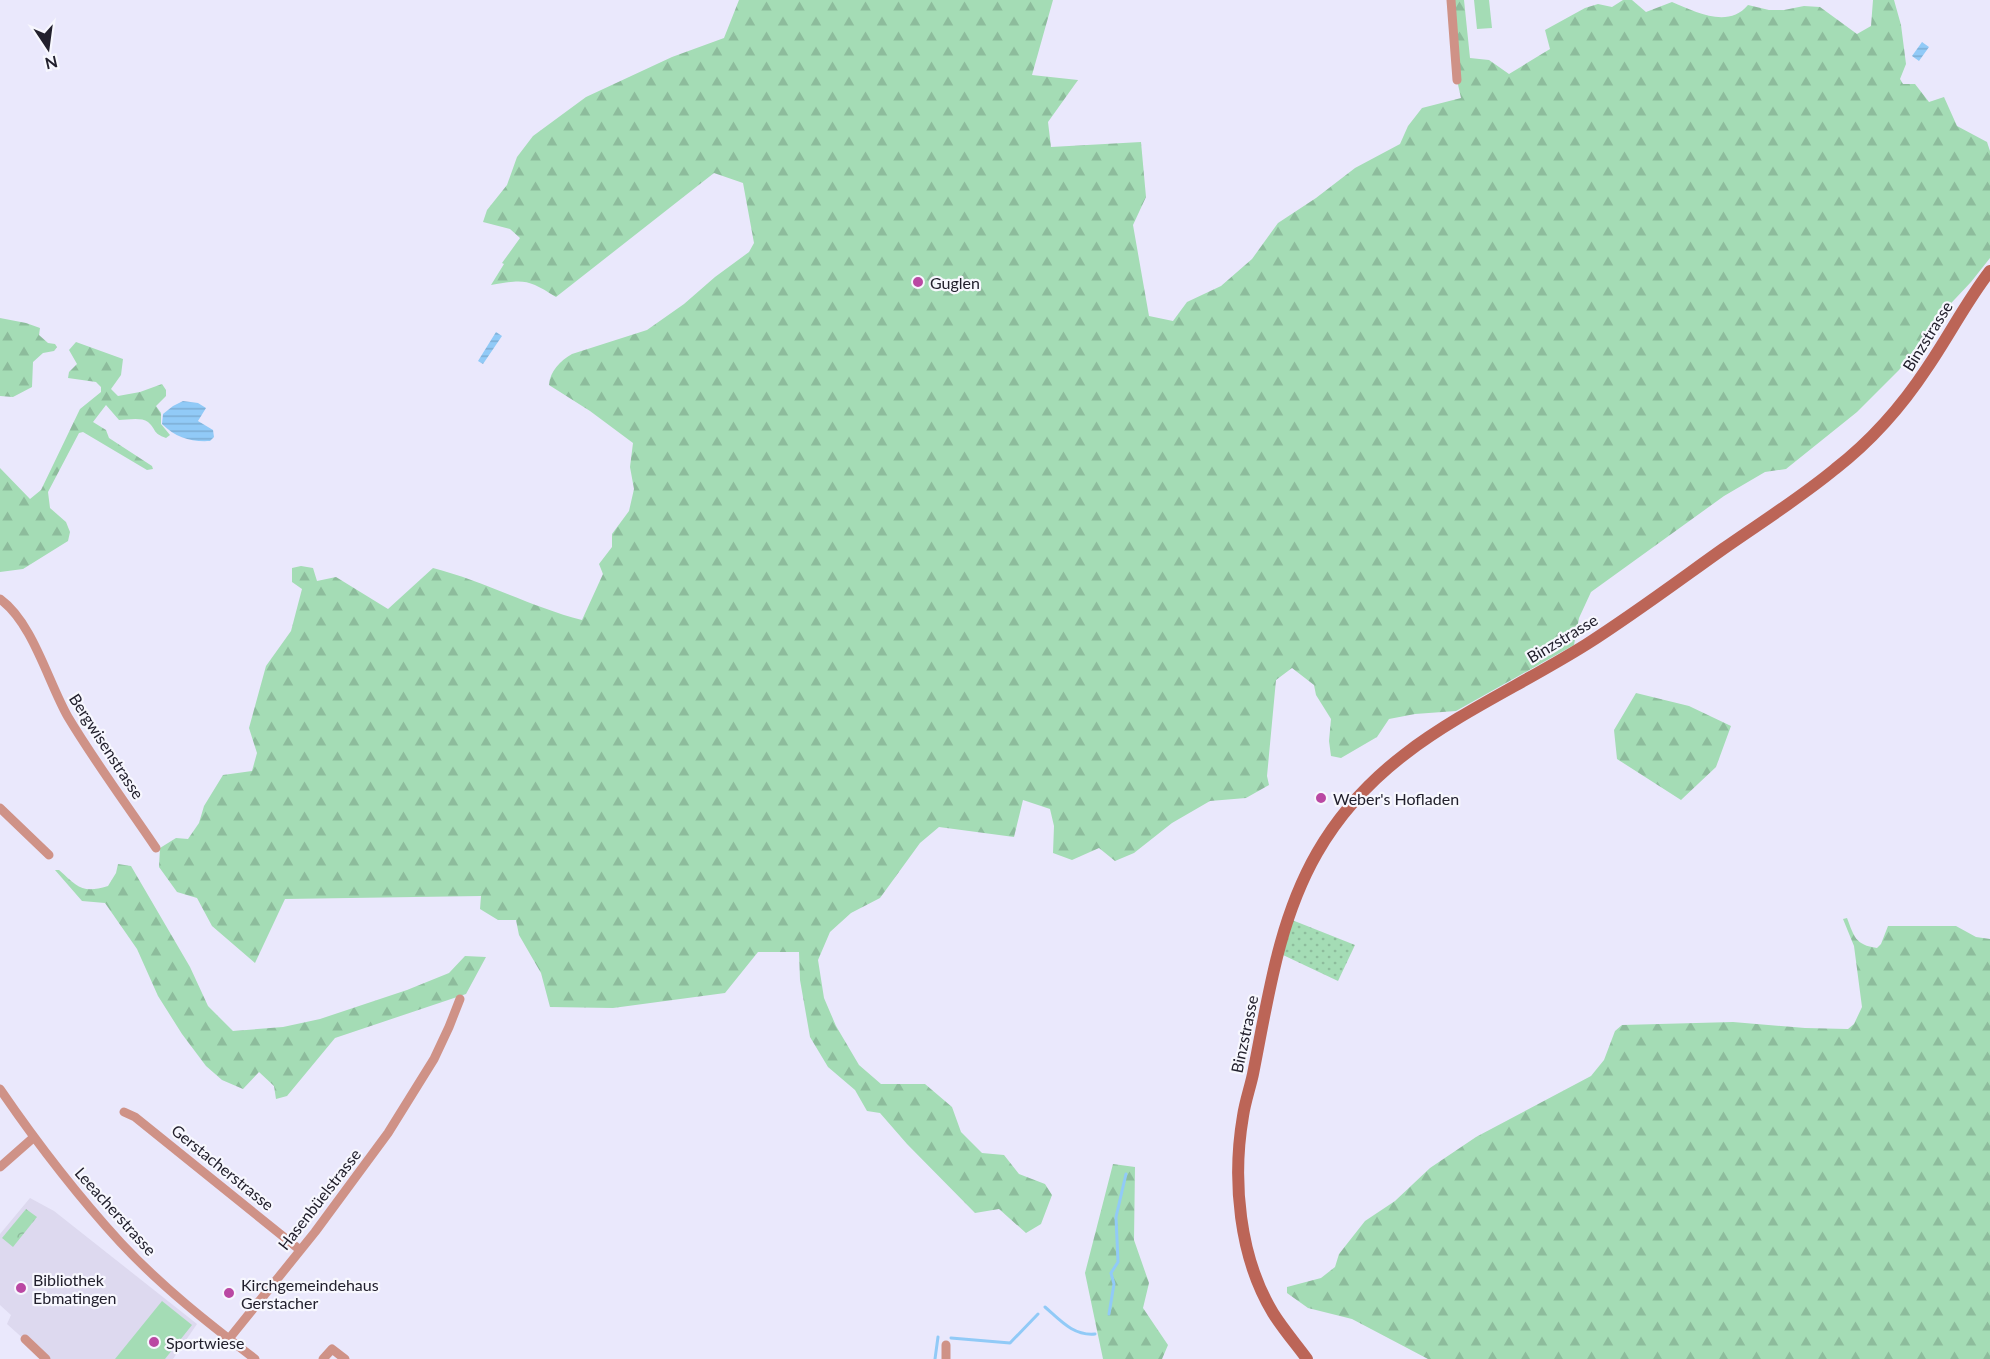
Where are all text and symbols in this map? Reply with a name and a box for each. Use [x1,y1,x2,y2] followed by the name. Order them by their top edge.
[18,18,78,78] north arrow
[43,52,60,74] text: N
[930,273,980,292] place label: Guglen
[911,275,925,289] marker: Guglen
[1898,298,1956,374] street label: Binzstrasse
[1523,610,1601,666] street label: Binzstrasse
[66,690,148,802] street label: Bergwisenstrasse
[1333,789,1459,808] place label: Weber's Hofladen
[1314,791,1328,805] marker: Weber's Hofladen
[1227,993,1261,1075] street label: Binzstrasse
[168,1120,278,1214] street label: Gerstacherstrasse
[274,1145,364,1253] street label: Hasenbüelstrasse
[72,1163,160,1259] street label: Leeacherstrasse
[33,1270,117,1307] place label: Bibliothek Ebmatingen
[241,1275,379,1312] place label: Kirchgemeindehaus Gerstacher
[14,1281,28,1295] marker: Bibliothek Ebmatingen
[222,1286,236,1300] marker: Kirchgemeindehaus Gerstacher
[166,1333,244,1352] place label: Sportwiese
[147,1335,161,1349] marker: Sportwiese

